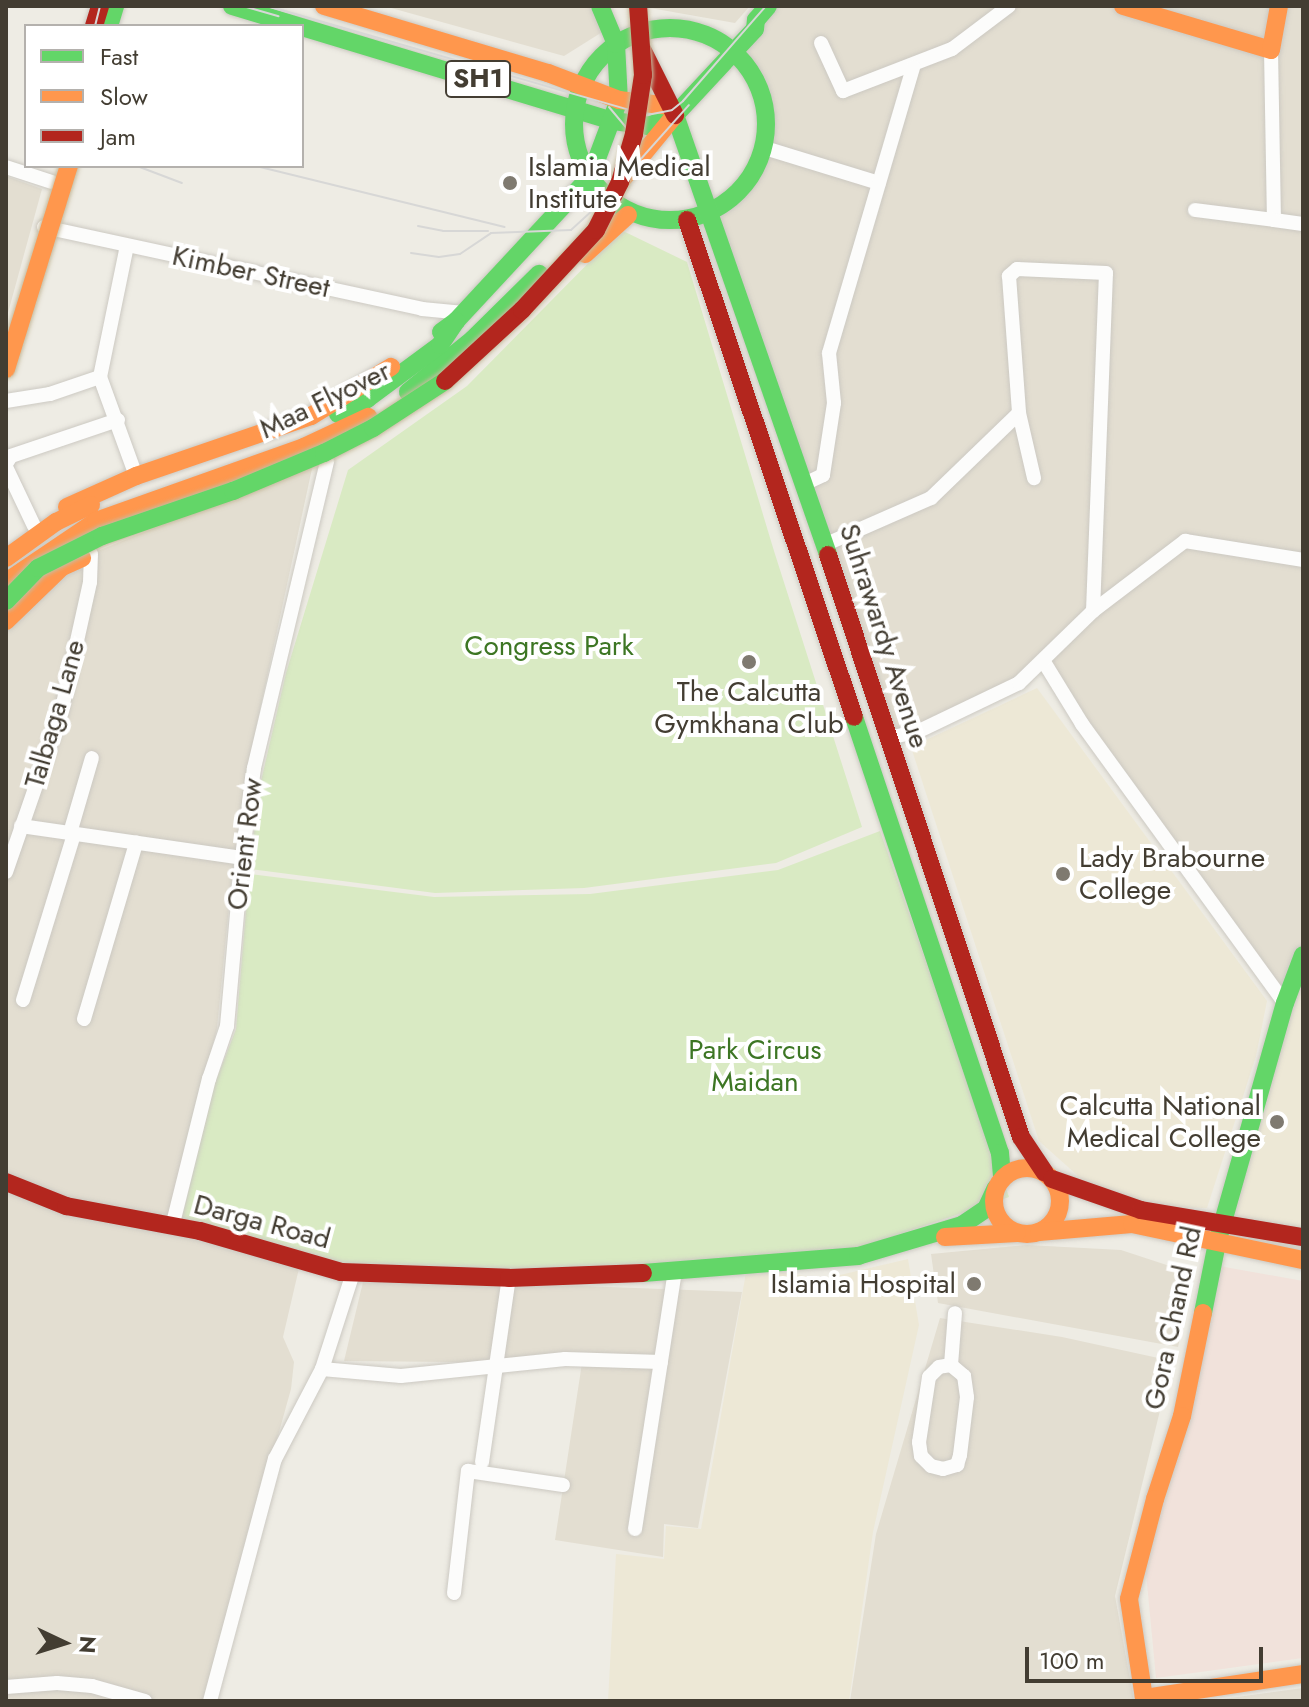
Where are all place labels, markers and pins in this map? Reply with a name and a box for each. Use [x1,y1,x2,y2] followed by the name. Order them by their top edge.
[528,150,711,216] place label: Islamia Medical Institute
[499,172,521,194] marker: Islamia Medical Institute
[740,653,758,671] marker: The Calcutta Gymkhana Club
[654,675,844,741] place label: The Calcutta Gymkhana Club
[1079,841,1265,907] place label: Lady Brabourne College
[1054,865,1072,883] marker: Lady Brabourne College
[1059,1089,1261,1155] place label: Calcutta National Medical College
[1268,1113,1286,1131] marker: Calcutta National Medical College
[771,1267,956,1301] place label: Islamia Hospital
[963,1273,985,1295] marker: Islamia Hospital

